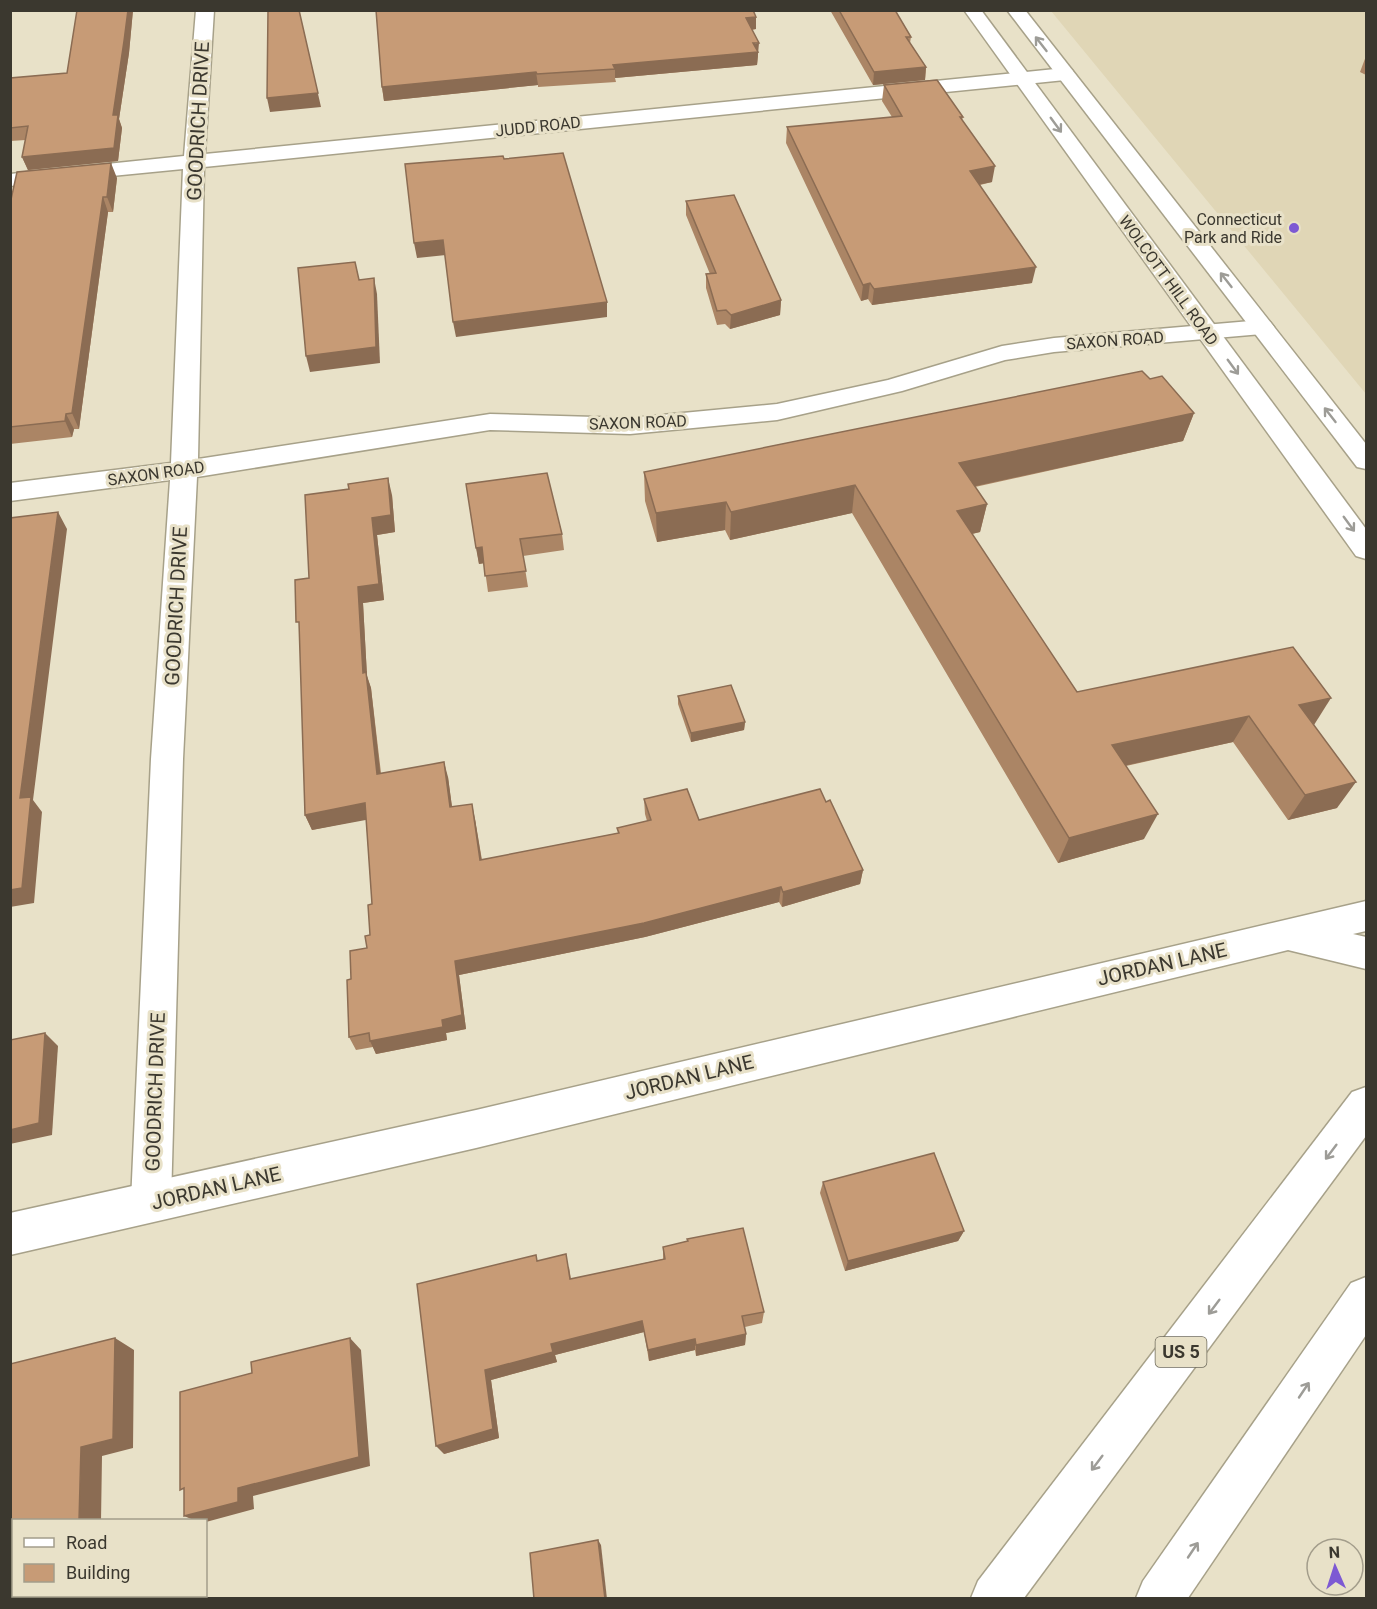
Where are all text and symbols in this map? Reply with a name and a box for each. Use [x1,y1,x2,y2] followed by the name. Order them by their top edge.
[1035,36,1048,52] one-way arrow
[182,41,214,201] street label: GOODRICH DRIVE
[494,113,582,140] street label: JUDD ROAD
[1050,117,1062,133] one-way arrow
[1184,210,1282,247] place label: Connecticut Park and Ride
[1115,212,1222,349] street label: WOLCOTT HILL ROAD
[1287,221,1301,235] marker: Connecticut Park and Ride
[1219,273,1232,289] one-way arrow
[1066,328,1164,353] street label: SAXON ROAD
[1227,359,1240,375] one-way arrow
[1324,407,1337,423] one-way arrow
[589,411,687,434] street label: SAXON ROAD
[106,457,206,490] street label: SAXON ROAD
[1343,516,1355,532] one-way arrow
[160,526,192,686] street label: GOODRICH DRIVE
[1095,937,1229,991] street label: JORDAN LANE
[140,1012,170,1172] street label: GOODRICH DRIVE
[622,1049,756,1105] street label: JORDAN LANE
[1325,1143,1338,1159] one-way arrow
[149,1161,283,1215] street label: JORDAN LANE
[1208,1299,1220,1315] one-way arrow
[1156,1337,1206,1367] road number: US 5
[1297,1381,1310,1398] one-way arrow
[1090,1455,1103,1471] one-way arrow
[12,1519,207,1597] legend
[66,1532,107,1553] text: Road
[1305,1537,1365,1597] north arrow
[1187,1543,1199,1559] one-way arrow
[1328,1543,1340,1562] text: N
[66,1562,130,1583] text: Building

